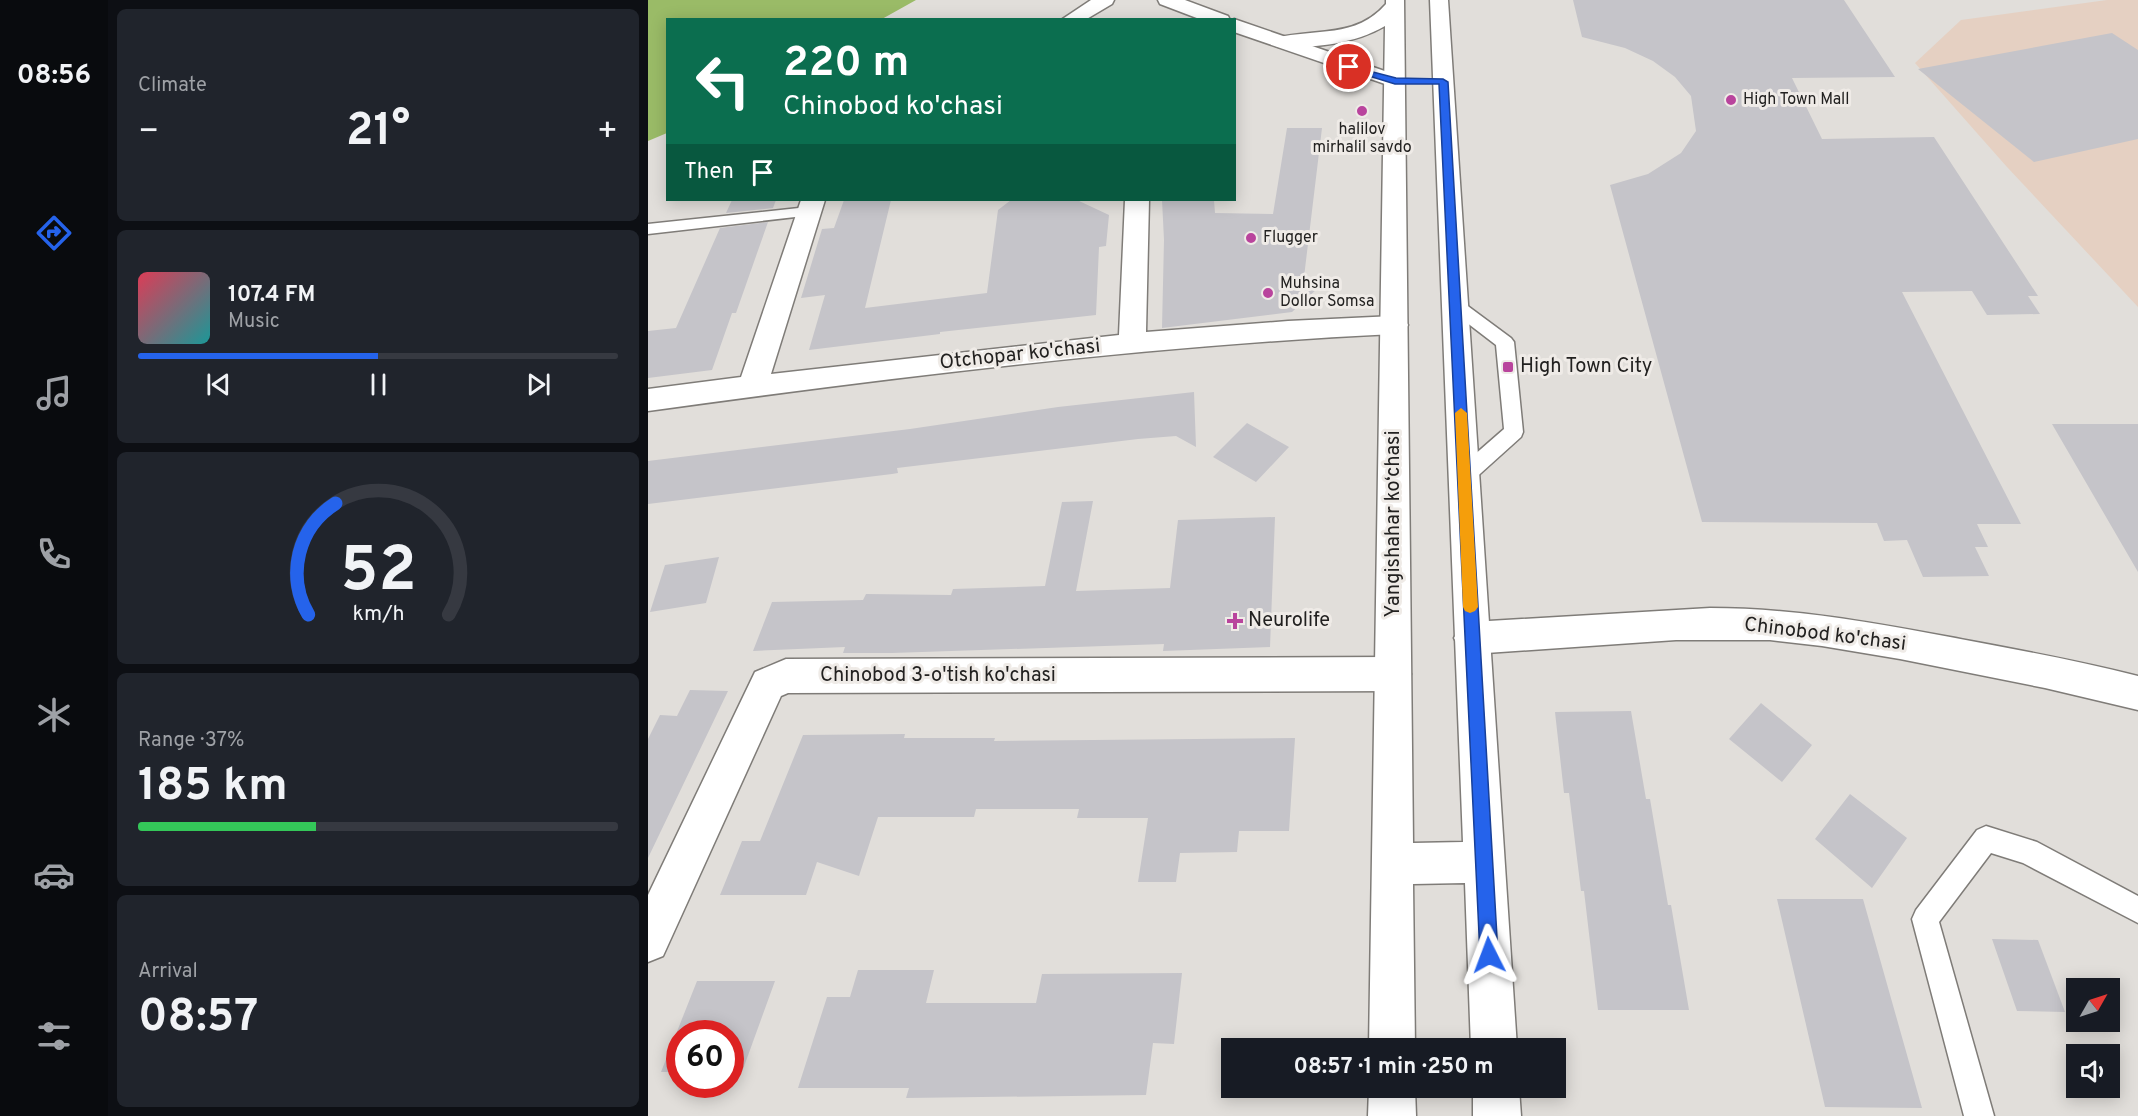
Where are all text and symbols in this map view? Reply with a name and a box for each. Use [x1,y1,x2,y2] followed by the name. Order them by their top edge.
[783,38,909,91] text: 220 m
[1323,41,1374,92] pin
[684,42,762,120] icon: left
[1332,50,1365,83] icon: arrive
[17,59,91,93] text: 08:56
[138,73,207,99] text: Climate
[783,90,1003,124] text: Chinobod ko'chasi
[1743,90,1849,110] place label: High Town Mall
[1724,93,1738,107] marker: High Town Mall
[346,104,410,161] text: 21°
[1355,104,1369,118] marker: halilov mirhalil savdo
[138,112,159,154] text: −
[597,112,618,154] text: +
[1312,120,1412,158] place label: halilov mirhalil savdo
[746,156,779,189] icon: arrive
[684,159,734,186] text: Then
[33,212,75,254] icon: directions
[1263,228,1318,248] place label: Flugger
[1244,231,1258,245] marker: Flugger
[1280,274,1374,312] place label: Muhsina Dollor Somsa
[228,282,315,309] text: 107.4 FM
[1261,286,1275,300] marker: Muhsina Dollor Somsa
[228,309,280,335] text: Music
[938,334,1102,376] street label: Otchopar ko'chasi
[1520,354,1652,380] place label: High Town City
[1501,360,1515,374] marker: High Town City
[202,368,235,401] icon: previous
[362,368,395,401] icon: pause
[522,368,555,401] icon: next
[33,372,75,414] icon: music
[1381,431,1407,618] street label: Yangishahar ko‘chasi
[33,533,75,575] icon: phone
[340,534,416,613] text: 52
[352,601,404,628] text: km/h
[1248,608,1330,634] place label: Neurolife
[1226,612,1244,630] marker: Neurolife
[1743,612,1907,658] street label: Chinobod ko'chasi
[820,663,1056,689] street label: Chinobod 3-o'tish ko'chasi
[33,694,75,736] icon: climate
[138,728,244,754] text: Range · 37%
[138,759,288,816] text: 185 km
[33,854,75,896] icon: car
[1457,923,1521,987] position arrow
[138,959,198,985] text: Arrival
[2066,978,2120,1032] north arrow
[2066,978,2120,1098] map controls
[138,990,259,1047] text: 08:57
[33,1015,75,1057] icon: filters
[666,1020,744,1098] speed limit sign: 60
[2066,1044,2120,1098] button: sound
[1294,1054,1493,1081] text: 08:57 · 1 min · 250 m

